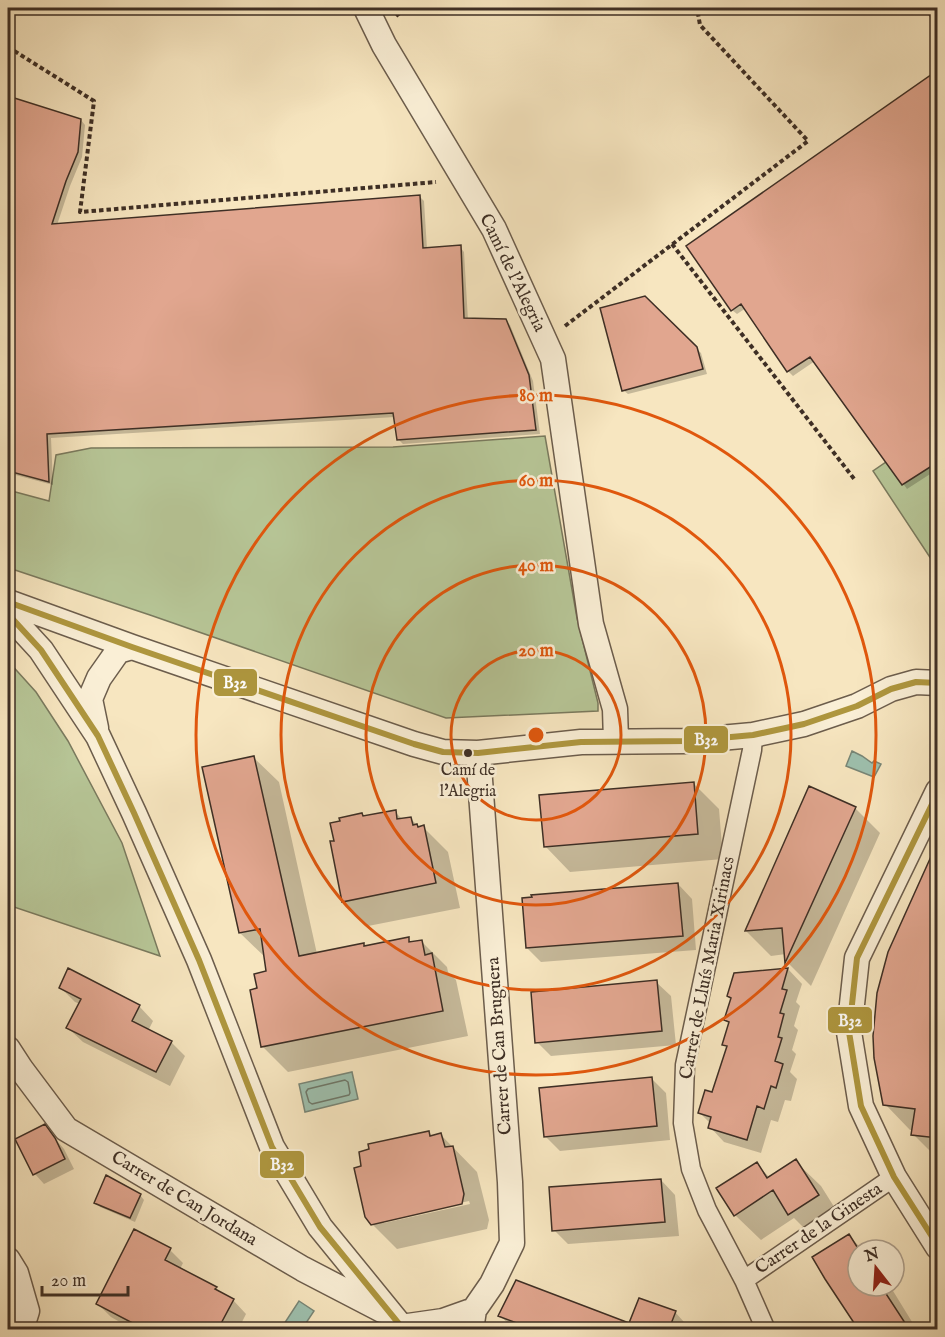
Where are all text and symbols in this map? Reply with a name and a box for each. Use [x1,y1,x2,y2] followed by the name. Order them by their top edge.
[474,210,551,336] street label: Camí de l'Alegria
[519,385,553,408] text: 80 m
[519,470,553,493] text: 60 m
[518,555,554,578] text: 40 m
[518,640,554,663] text: 20 m
[213,668,258,697] line badge: B32
[223,674,248,694] text: B32
[526,725,546,745] centre of rings
[683,725,729,754] line badge: B32
[694,731,719,751] text: B32
[462,747,474,759] marker: Camí de l'Alegria
[440,761,496,802] place label: Camí de l'Alegria
[675,855,741,1081] street label: Carrer de Lluís Maria Xirinacs
[482,956,518,1136] street label: Carrer de Can Bruguera
[827,1006,873,1034] line badge: B32
[838,1012,863,1032] text: B32
[107,1146,261,1252] street label: Carrer de Can Jordana
[259,1150,305,1179] line badge: B32
[270,1156,295,1176] text: B32
[751,1178,887,1280] street label: Carrer de la Ginesta
[846,1238,906,1298] north arrow
[862,1244,882,1267] text: N
[42,1259,128,1297] scale bar
[51,1270,86,1293] text: 20 m

